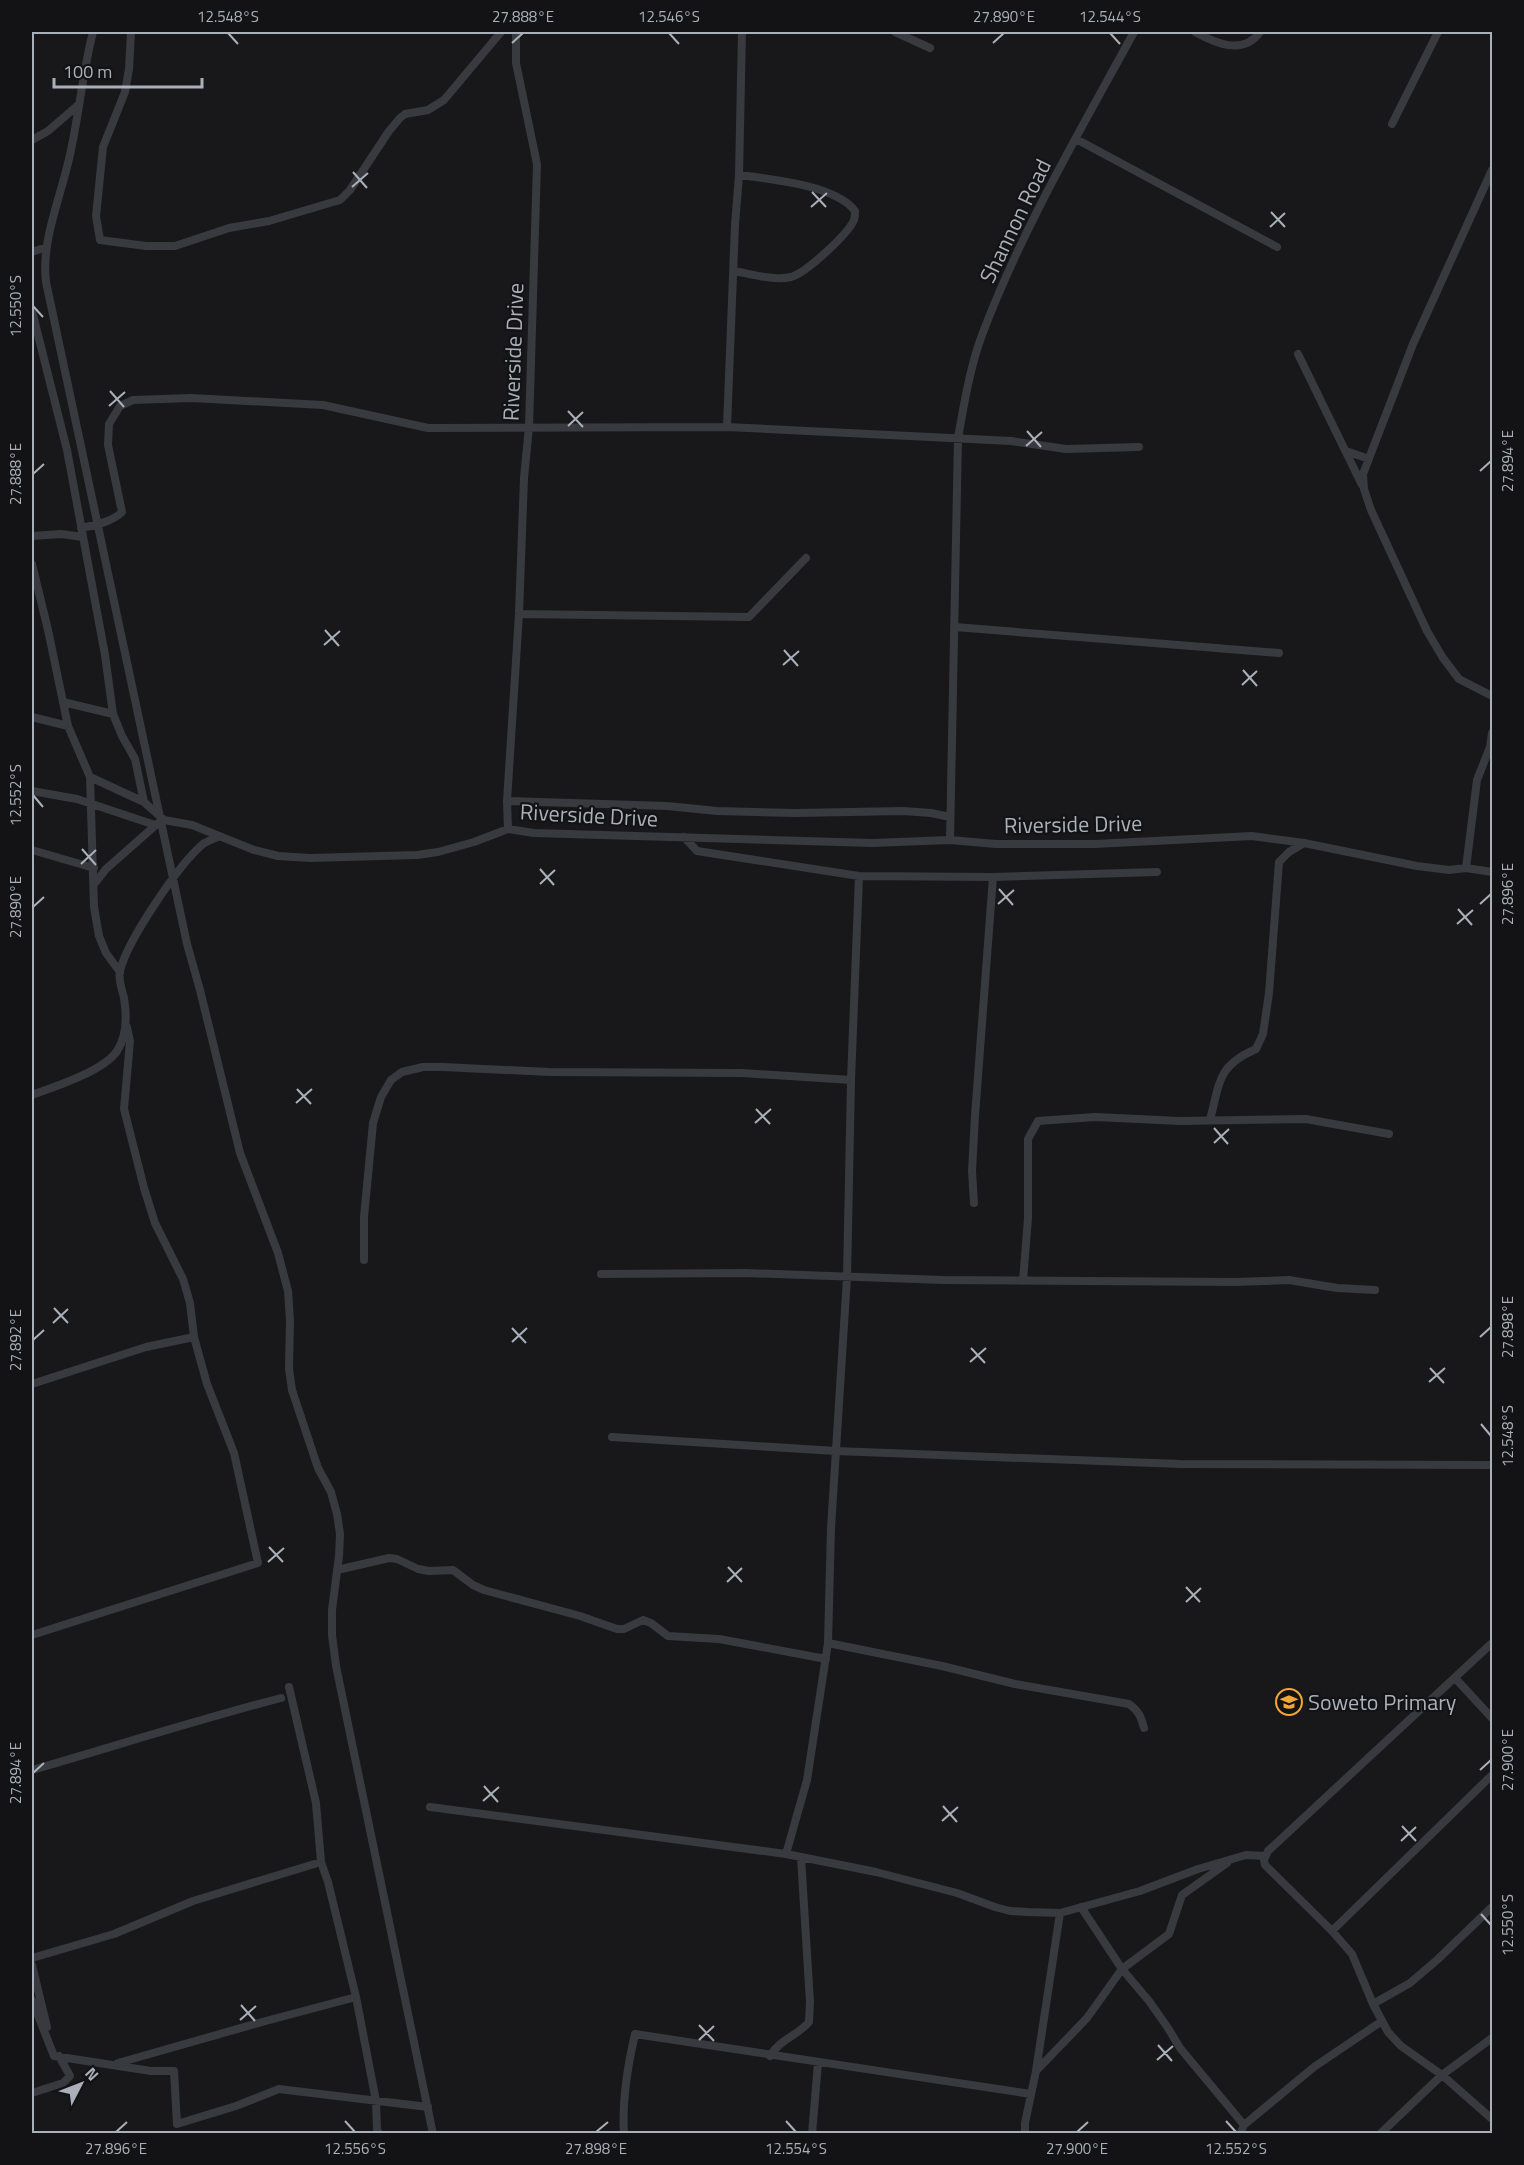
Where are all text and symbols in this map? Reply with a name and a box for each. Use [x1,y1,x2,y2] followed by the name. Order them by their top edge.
[197,5,259,28] text: 12.548°S
[492,5,554,28] text: 27.888°E
[638,5,700,28] text: 12.546°S
[973,5,1035,28] text: 27.890°E
[1079,5,1141,28] text: 12.544°S
[54,51,202,89] scale bar
[63,58,112,85] text: 100 m
[970,153,1060,289] street label: Shannon Road
[4,275,27,337] text: 12.550°S
[494,282,532,422] street label: Riverside Drive
[1496,430,1519,492] text: 27.894°E
[4,443,27,505] text: 27.888°E
[4,764,27,826] text: 12.552°S
[519,794,659,836] street label: Riverside Drive
[1004,806,1142,842] street label: Riverside Drive
[1496,863,1519,925] text: 27.896°E
[4,876,27,938] text: 27.890°E
[1496,1296,1519,1358] text: 27.898°E
[4,1309,27,1371] text: 27.892°E
[1496,1405,1519,1467] text: 12.548°S
[1308,1685,1457,1719] place label: Soweto Primary
[1274,1687,1304,1717] school or university icon: Soweto Primary
[1496,1729,1519,1791] text: 27.900°E
[4,1742,27,1804] text: 27.894°E
[1496,1894,1519,1956] text: 12.550°S
[51,2054,111,2114] north arrow
[80,2062,105,2086] text: N
[85,2137,147,2160] text: 27.896°E
[324,2137,386,2160] text: 12.556°S
[565,2137,627,2160] text: 27.898°E
[765,2137,827,2160] text: 12.554°S
[1046,2137,1108,2160] text: 27.900°E
[1205,2137,1267,2160] text: 12.552°S

